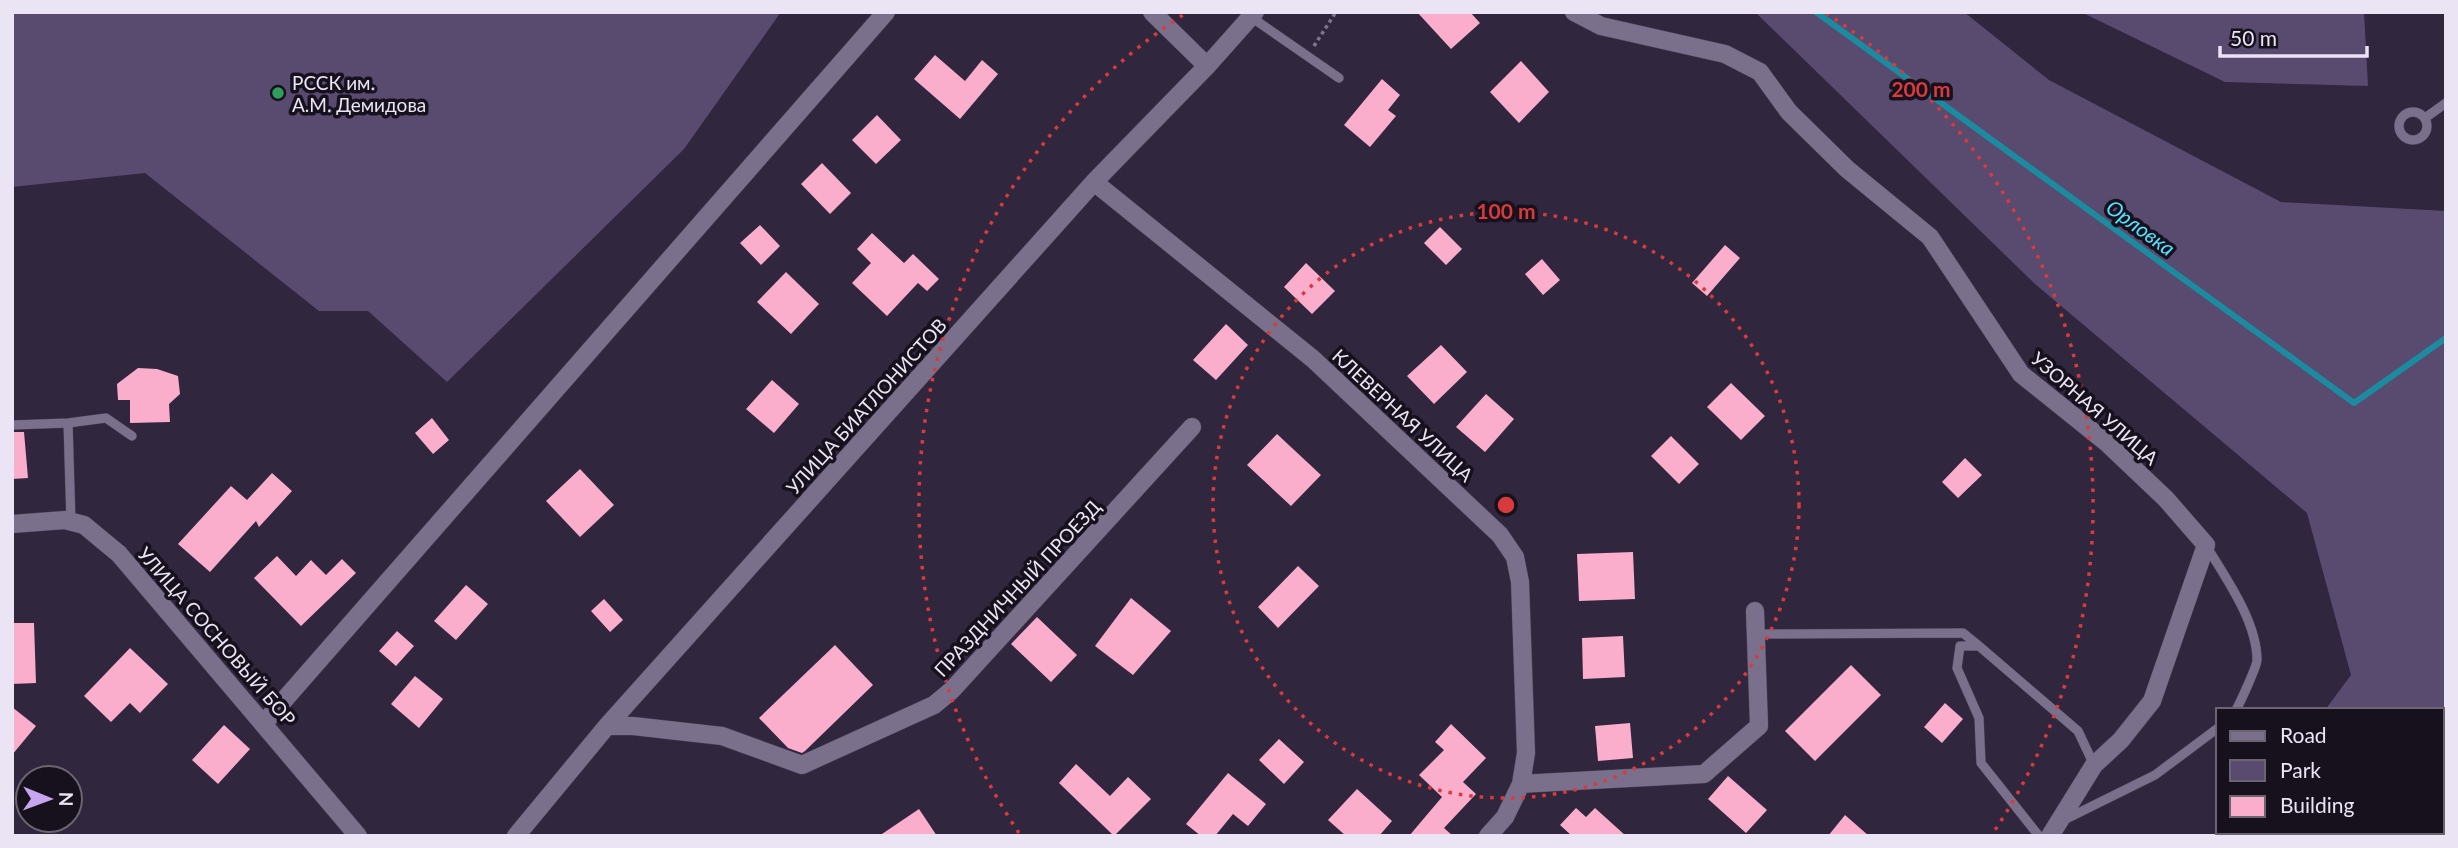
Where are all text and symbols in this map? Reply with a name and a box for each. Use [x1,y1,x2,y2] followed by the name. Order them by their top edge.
[2220,14,2367,58] scale bar
[2230,25,2277,50] text: 50 m
[292,71,426,116] place label: РССК им. А.М. Демидова
[1891,76,1951,101] text: 200 m
[270,85,286,101] marker: РССК им. А.М. Демидова
[2102,194,2180,260] water label: Орловка
[1476,198,1536,223] text: 100 m
[781,313,951,499] street label: УЛИЦА БИАТЛОНИСТОВ
[1328,344,1478,486] street label: КЛЕВЕРНАЯ УЛИЦА
[2027,347,2163,470] street label: УЗОРНАЯ УЛИЦА
[1494,493,1518,517] centre of rings
[929,495,1105,681] street label: ПРАЗДНИЧНЫЙ ПРОЕЗД
[133,542,301,730] street label: УЛИЦА СОСНОВЫЙ БОР
[2216,708,2444,834] legend
[2280,722,2327,747] text: Road
[2280,757,2321,782] text: Park
[14,764,84,834] north arrow
[55,792,78,807] text: N
[2280,792,2355,817] text: Building

